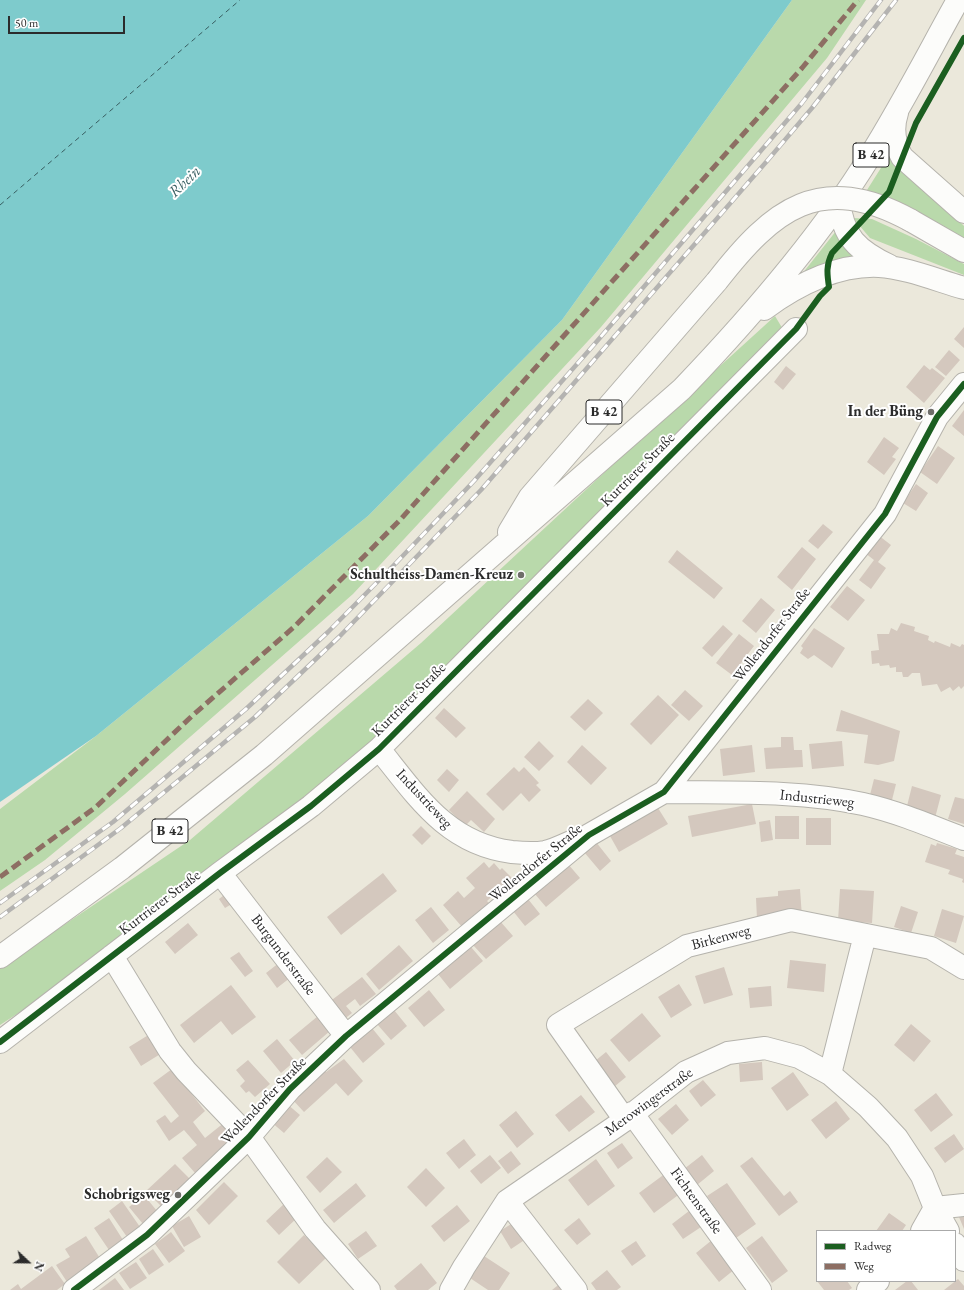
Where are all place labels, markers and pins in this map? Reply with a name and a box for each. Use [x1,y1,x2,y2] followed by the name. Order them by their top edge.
[848,403,923,421] place label: In der Büng
[926,407,936,417] marker: In der Büng
[350,566,513,584] place label: Schultheiss-Damen-Kreuz
[516,570,526,580] marker: Schultheiss-Damen-Kreuz
[84,1186,170,1204] place label: Schobrigsweg
[173,1190,183,1200] marker: Schobrigsweg

